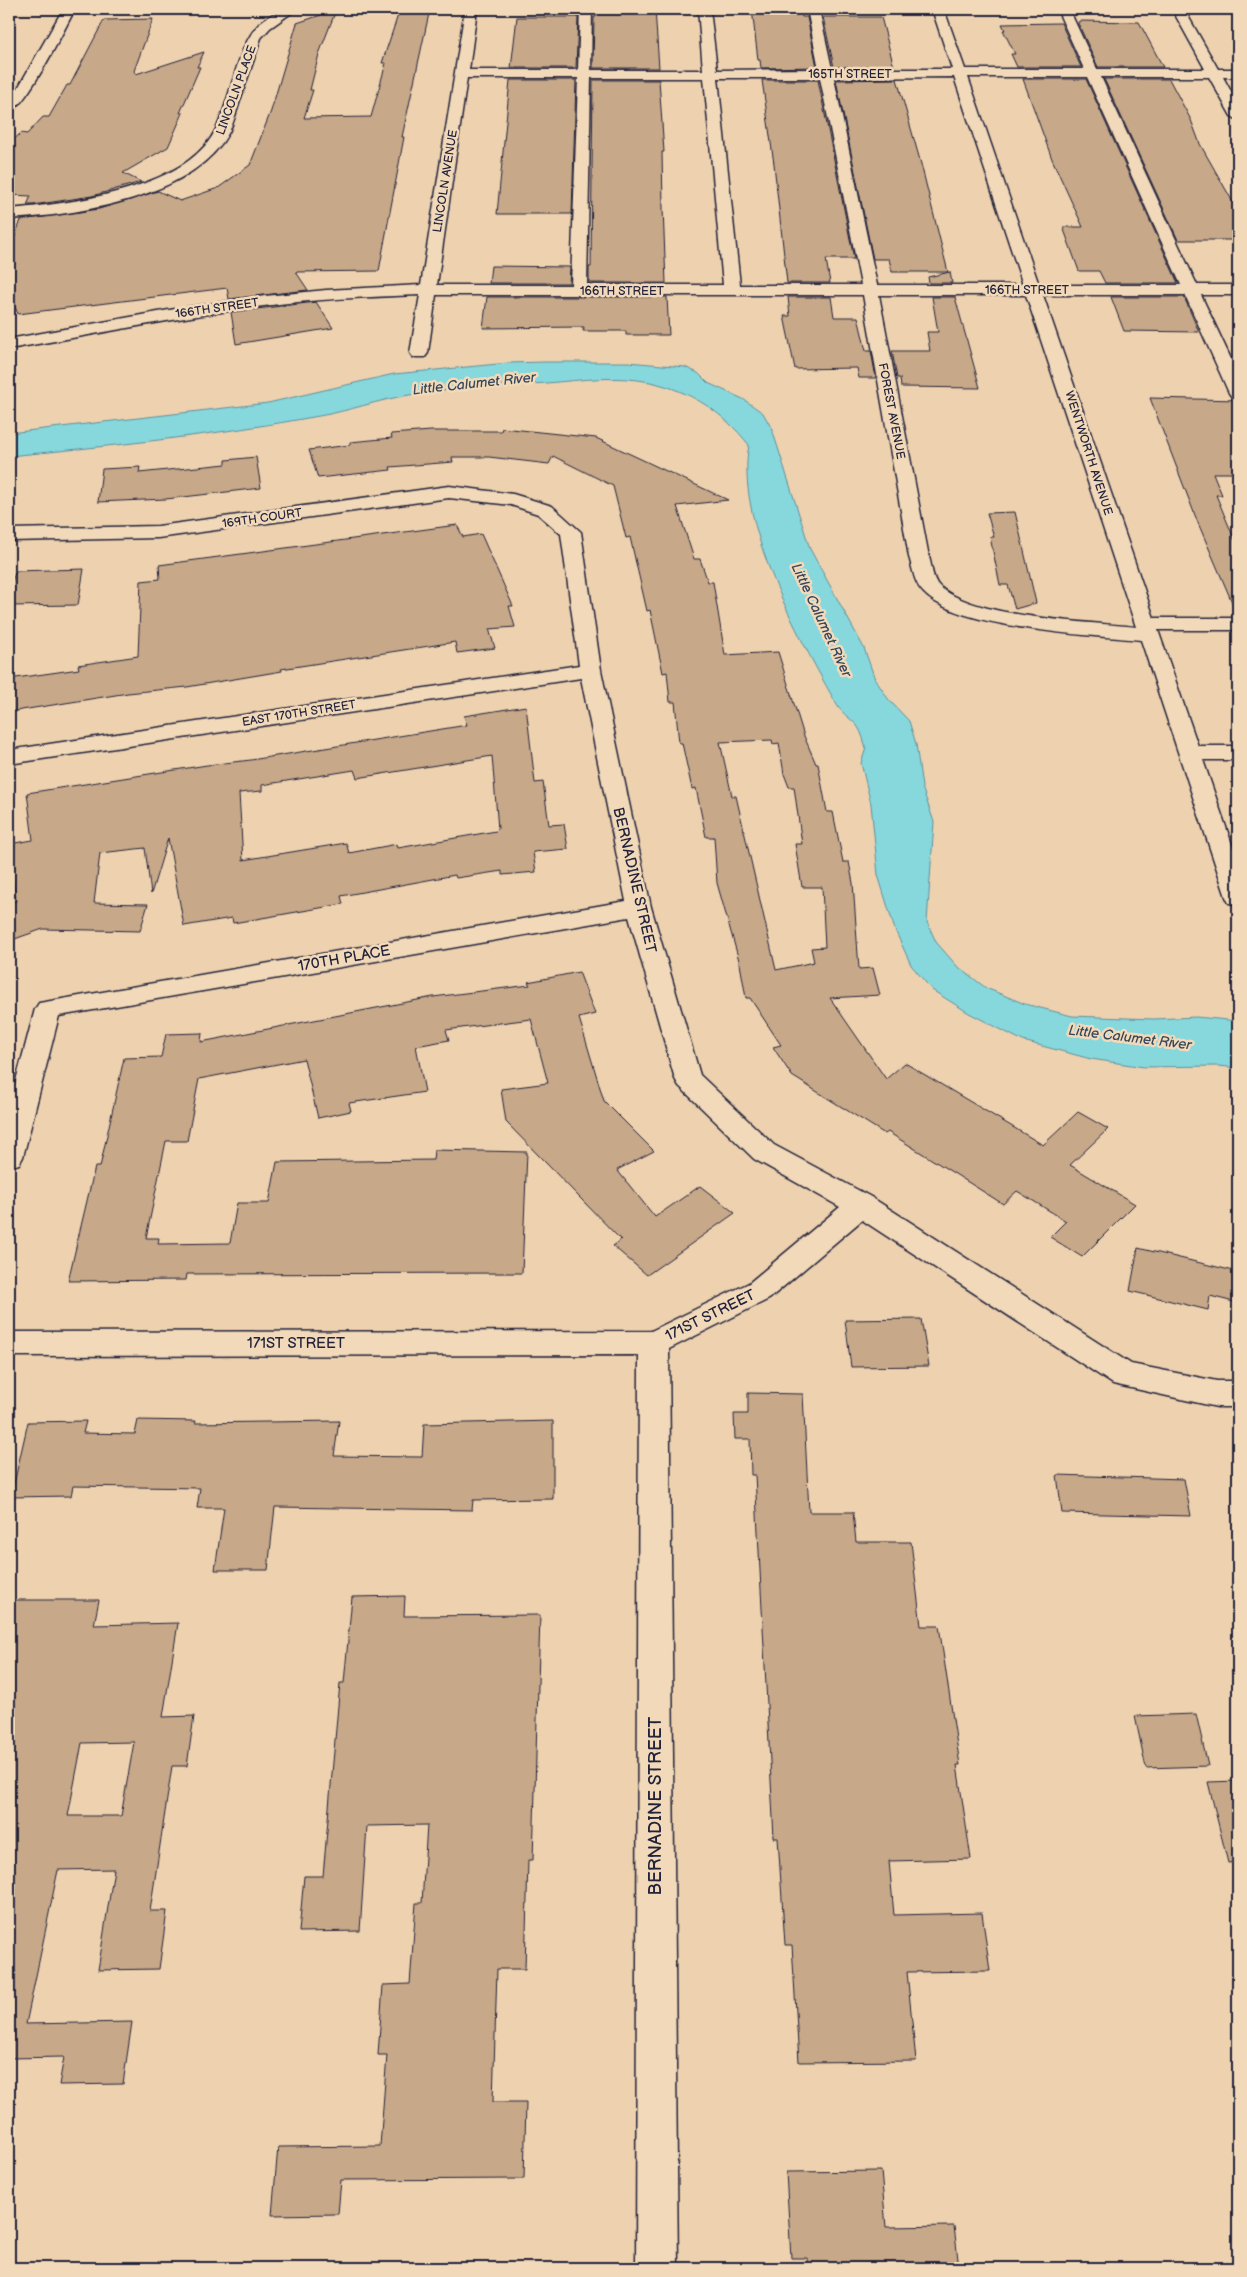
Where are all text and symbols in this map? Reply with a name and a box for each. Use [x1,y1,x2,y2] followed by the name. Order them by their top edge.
[213,43,260,137] street label: LINCOLN PLACE
[808,67,893,82] street label: 165TH STREET
[430,129,461,234] street label: LINCOLN AVENUE
[985,283,1070,298] street label: 166TH STREET
[580,284,665,299] street label: 166TH STREET
[174,295,261,322] street label: 166TH STREET
[875,362,908,461] street label: FOREST AVENUE
[412,368,537,398] water label: Little Calumet River
[1061,389,1116,517] street label: WENTWORTH AVENUE
[221,505,304,532] street label: 169TH COURT
[788,561,856,681] water label: Little Calumet River
[241,697,358,730] street label: EAST 170TH STREET
[608,805,661,955] street label: BERNADINE STREET
[296,941,392,976] street label: 170TH PLACE
[1067,1022,1193,1054] water label: Little Calumet River
[662,1285,758,1345] street label: 171ST STREET
[247,1334,345,1353] street label: 171ST STREET
[645,1716,666,1895] street label: BERNADINE STREET

